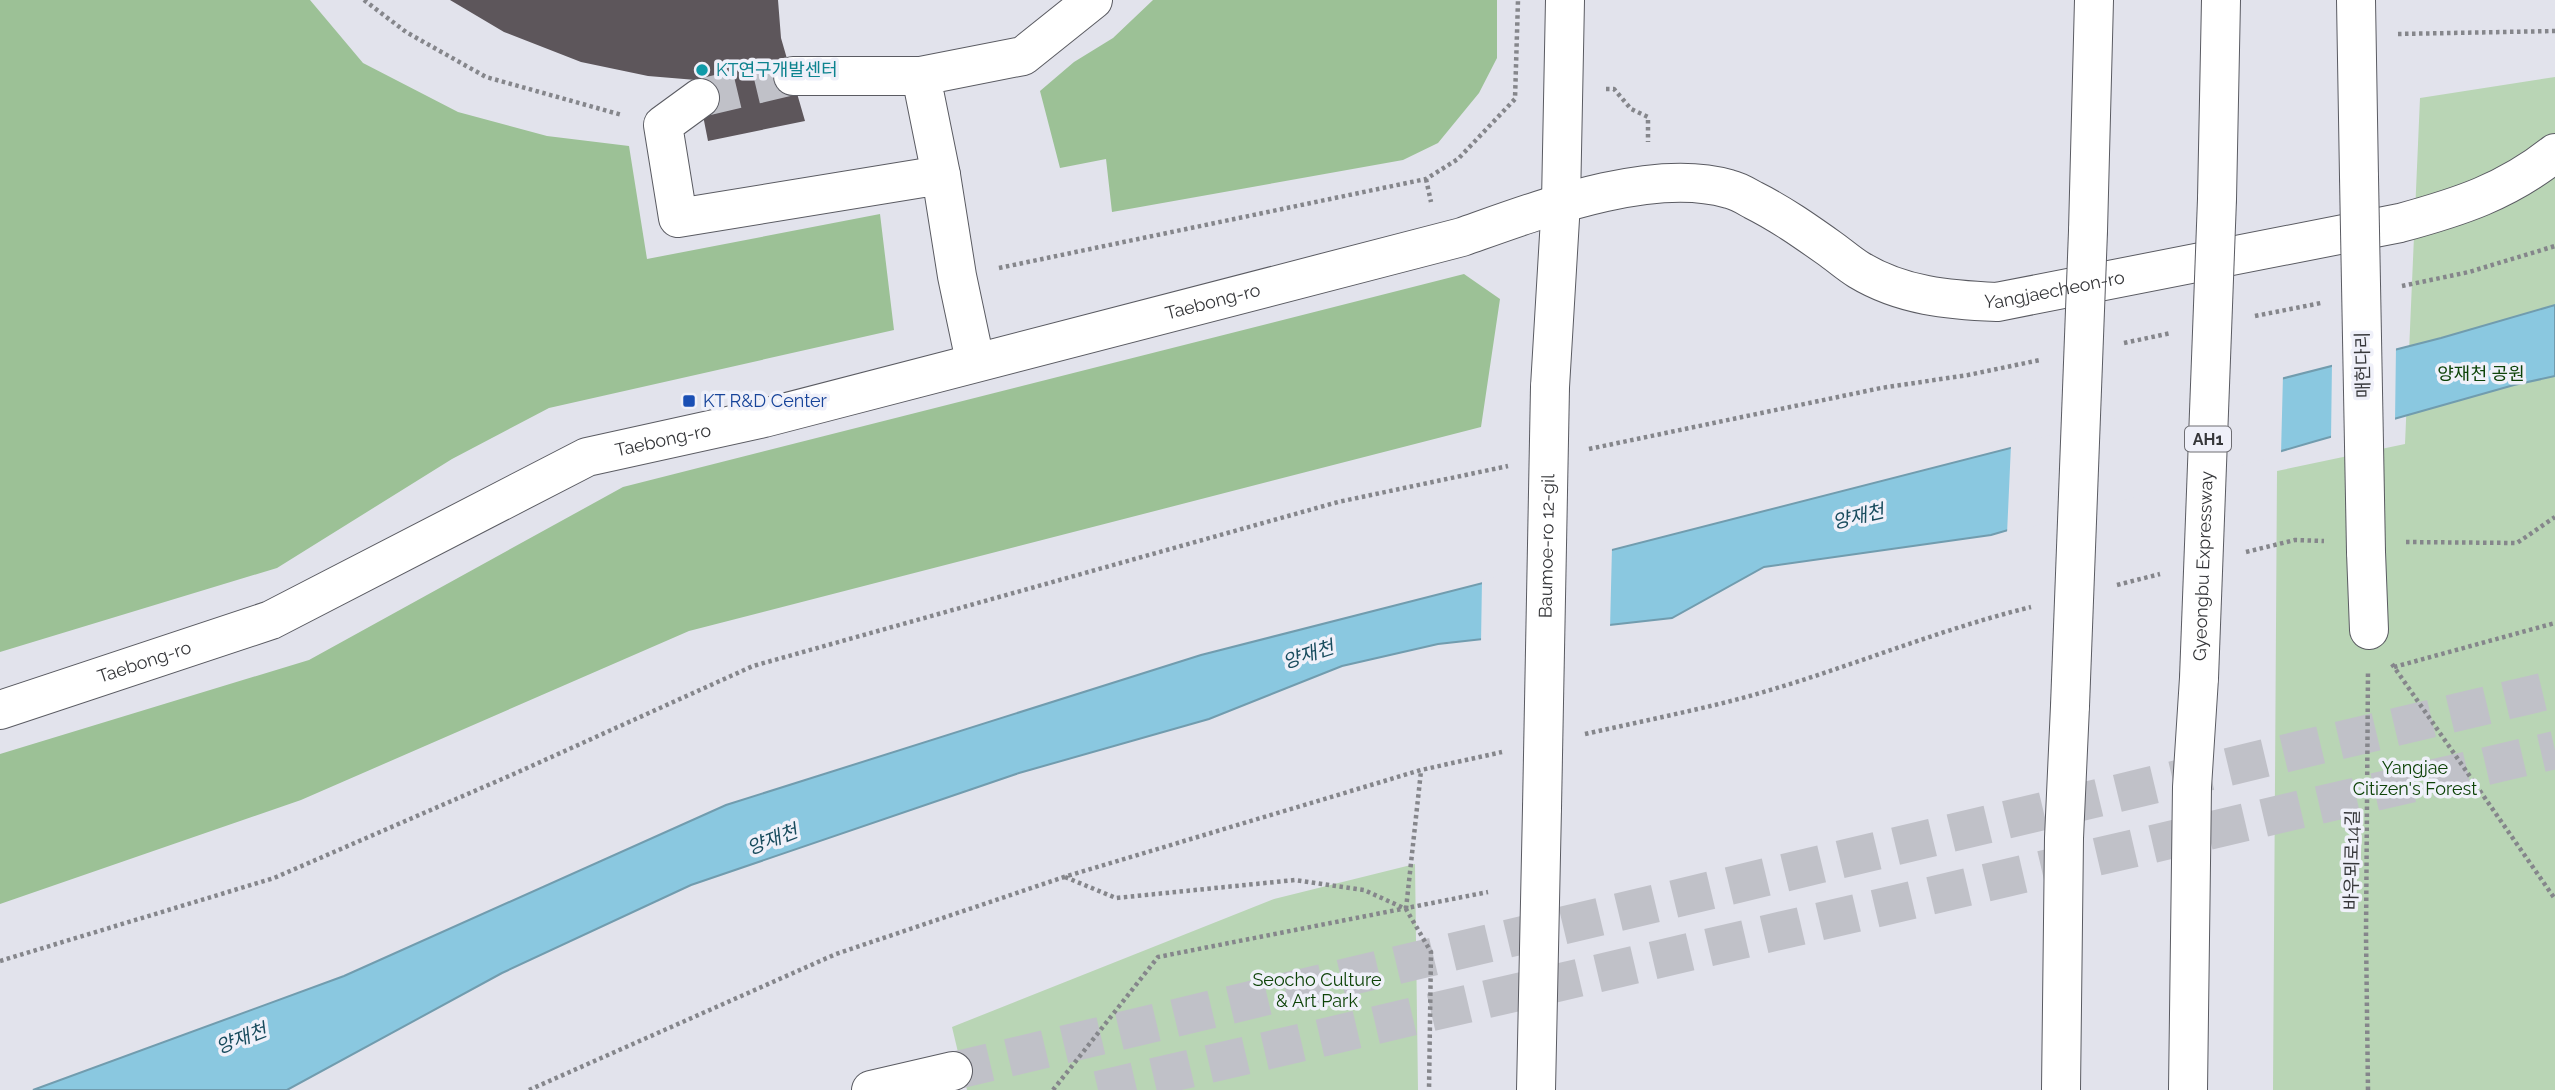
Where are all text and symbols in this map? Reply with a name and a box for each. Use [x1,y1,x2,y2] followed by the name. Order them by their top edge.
[716,59,838,80] place label: KT연구개발센터
[694,62,710,78] marker: KT연구개발센터
[1983,266,2127,312] street label: Yangjaecheon-ro
[1163,279,1263,324] street label: Taebong-ro
[2351,332,2374,398] street label: 매헌다리
[2437,363,2525,384] park label: 양재천 공원
[703,390,828,411] place label: KT R&D Center
[681,393,697,409] marker: KT R&D Center
[613,419,713,460] street label: Taebong-ro
[2185,426,2231,452] road number: AH1
[2189,470,2217,661] street label: Gyeongbu Expressway
[1535,474,1558,618] street label: Baumoe-ro 12-gil
[1830,499,1887,533] water label: 양재천
[1280,635,1338,673] water label: 양재천
[95,636,194,687] street label: Taebong-ro
[2353,757,2477,799] park label: Yangjae Citizen's Forest
[2340,810,2363,910] street label: 바우뫼로14길
[744,819,802,859] water label: 양재천
[1252,969,1382,1011] park label: Seocho Culture & Art Park
[213,1018,271,1058] water label: 양재천

